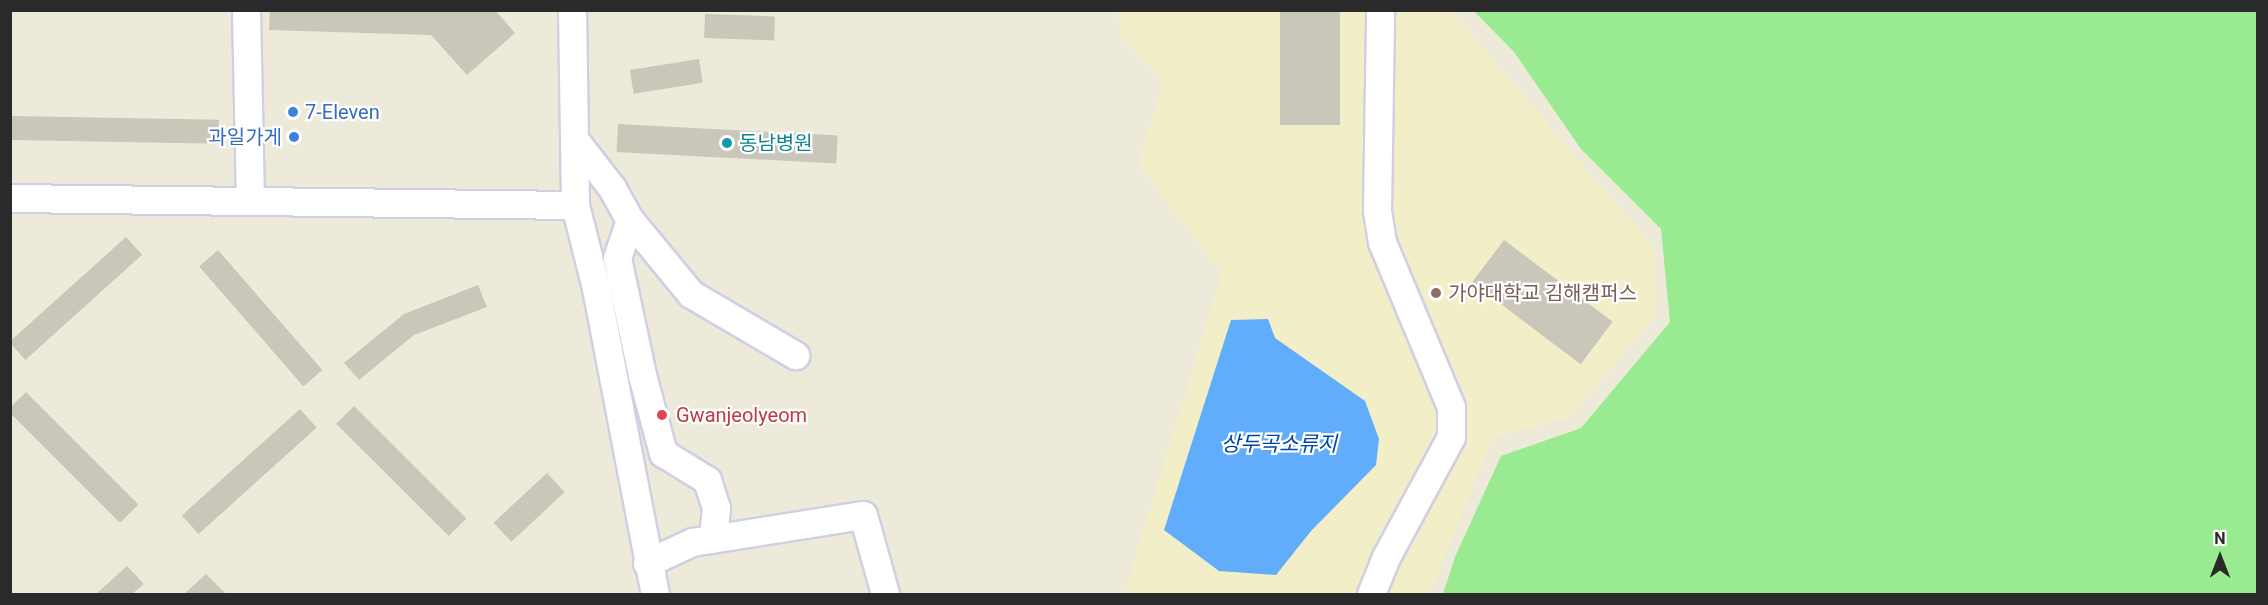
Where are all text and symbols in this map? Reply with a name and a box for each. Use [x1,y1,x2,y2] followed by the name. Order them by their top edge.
[305,100,380,124] place label: 7-Eleven
[286,105,300,119] marker: 7-Eleven
[208,125,282,149] place label: 과일가게
[287,130,301,144] marker: 과일가게
[739,131,813,155] place label: 동남병원
[720,136,734,150] marker: 동남병원
[1448,281,1637,305] place label: 가야대학교 김해캠퍼스
[1429,286,1443,300] marker: 가야대학교 김해캠퍼스
[676,403,807,427] place label: Gwanjeolyeom
[653,406,671,424] marker: Gwanjeolyeom
[1221,431,1337,457] water label: 상두곡소류지
[2190,527,2250,587] north arrow
[2214,529,2226,548] text: N

